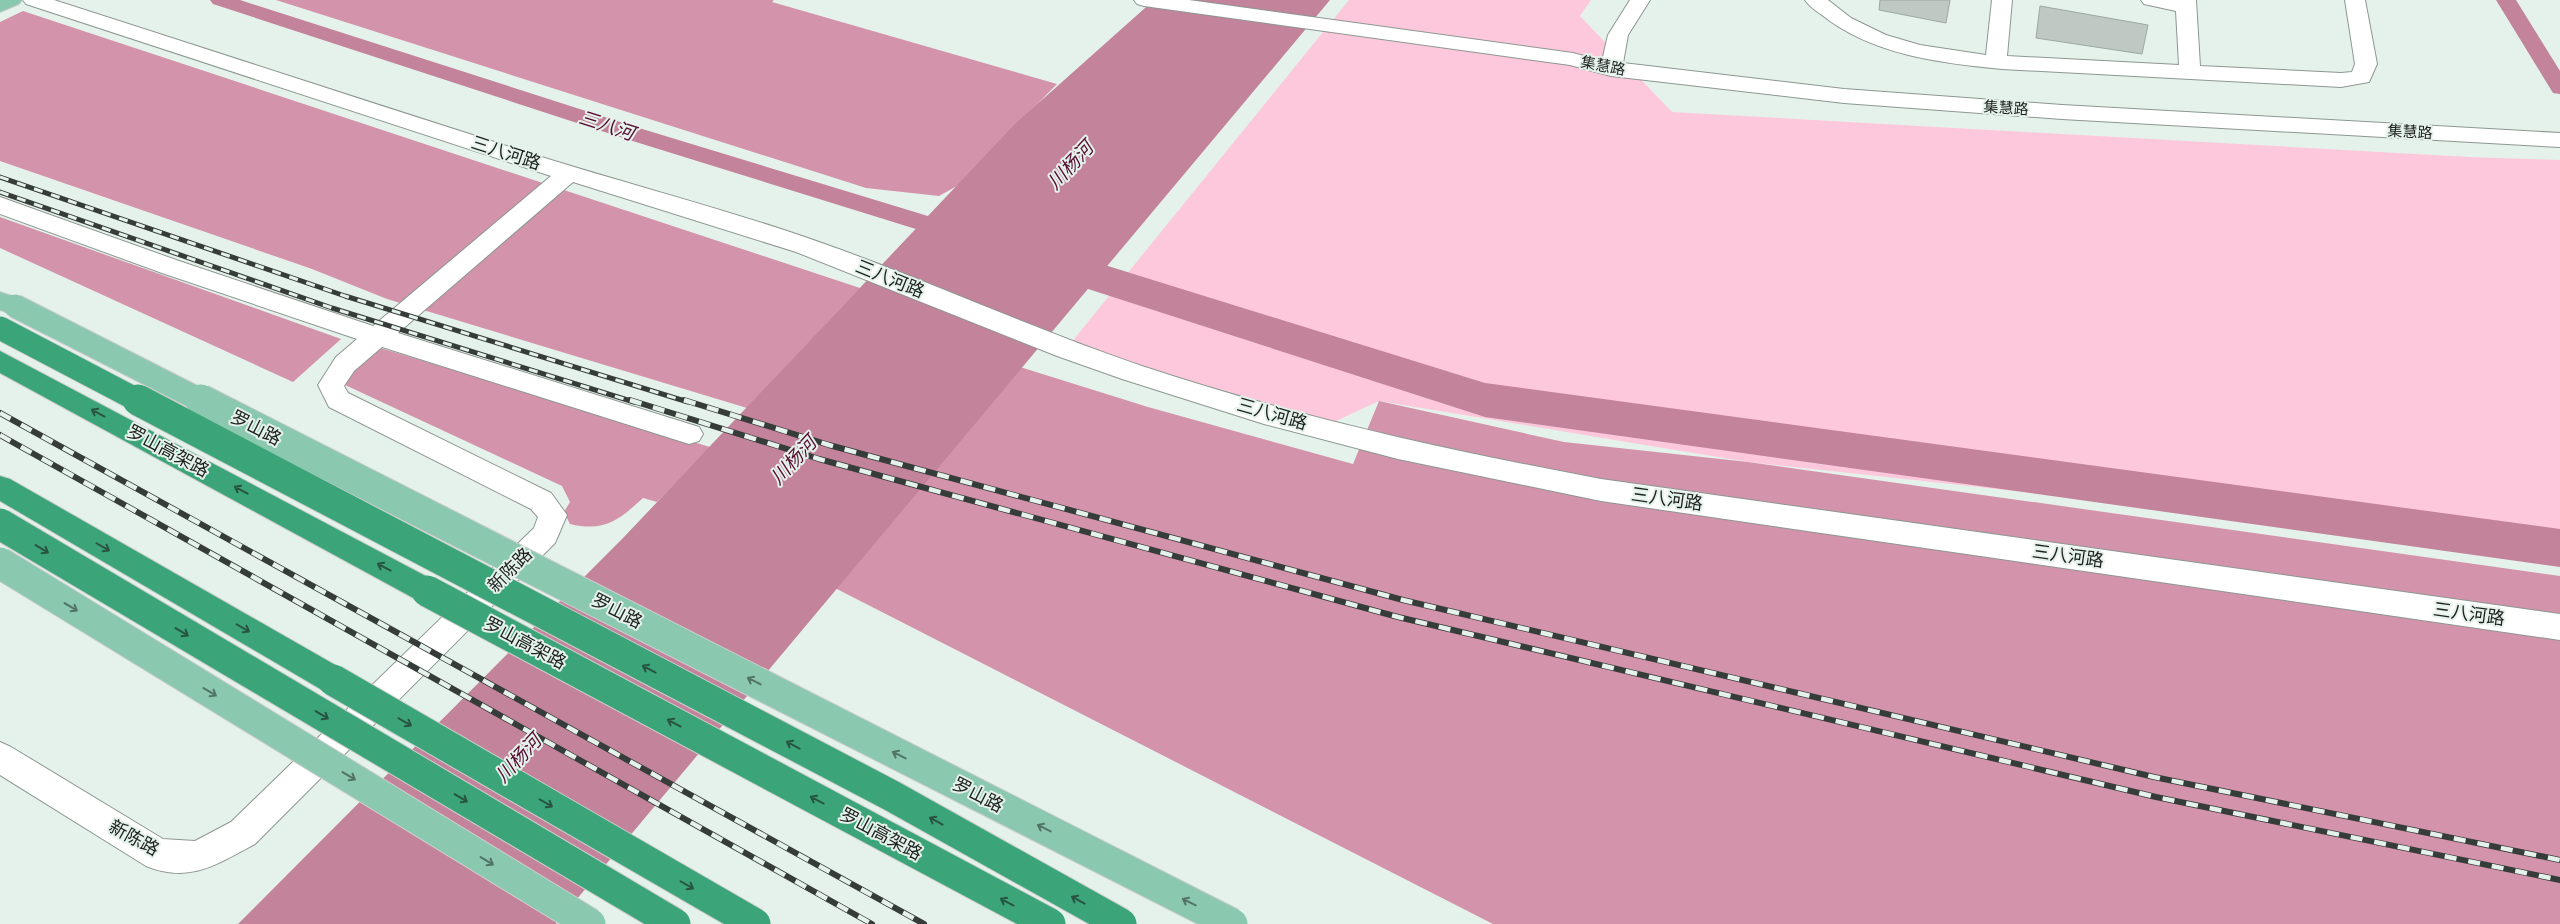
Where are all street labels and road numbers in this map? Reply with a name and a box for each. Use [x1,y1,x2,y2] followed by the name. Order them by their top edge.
[1579,52,1627,78] street label: 集慧路
[1983,96,2029,118] street label: 集慧路
[2387,121,2433,141] street label: 集慧路
[469,130,544,174] street label: 三八河路
[853,254,928,302] street label: 三八河路
[1235,393,1310,434] street label: 三八河路
[227,405,286,449] street label: 罗山路
[124,419,213,481] street label: 罗山高架路
[1630,482,1704,514] street label: 三八河路
[2031,539,2105,571] street label: 三八河路
[482,542,536,596] street label: 新陈路
[588,588,647,632] street label: 罗山路
[2432,597,2506,629] street label: 三八河路
[481,611,570,673] street label: 罗山高架路
[949,772,1008,816] street label: 罗山路
[837,802,926,864] street label: 罗山高架路
[106,814,163,860] street label: 新陈路

